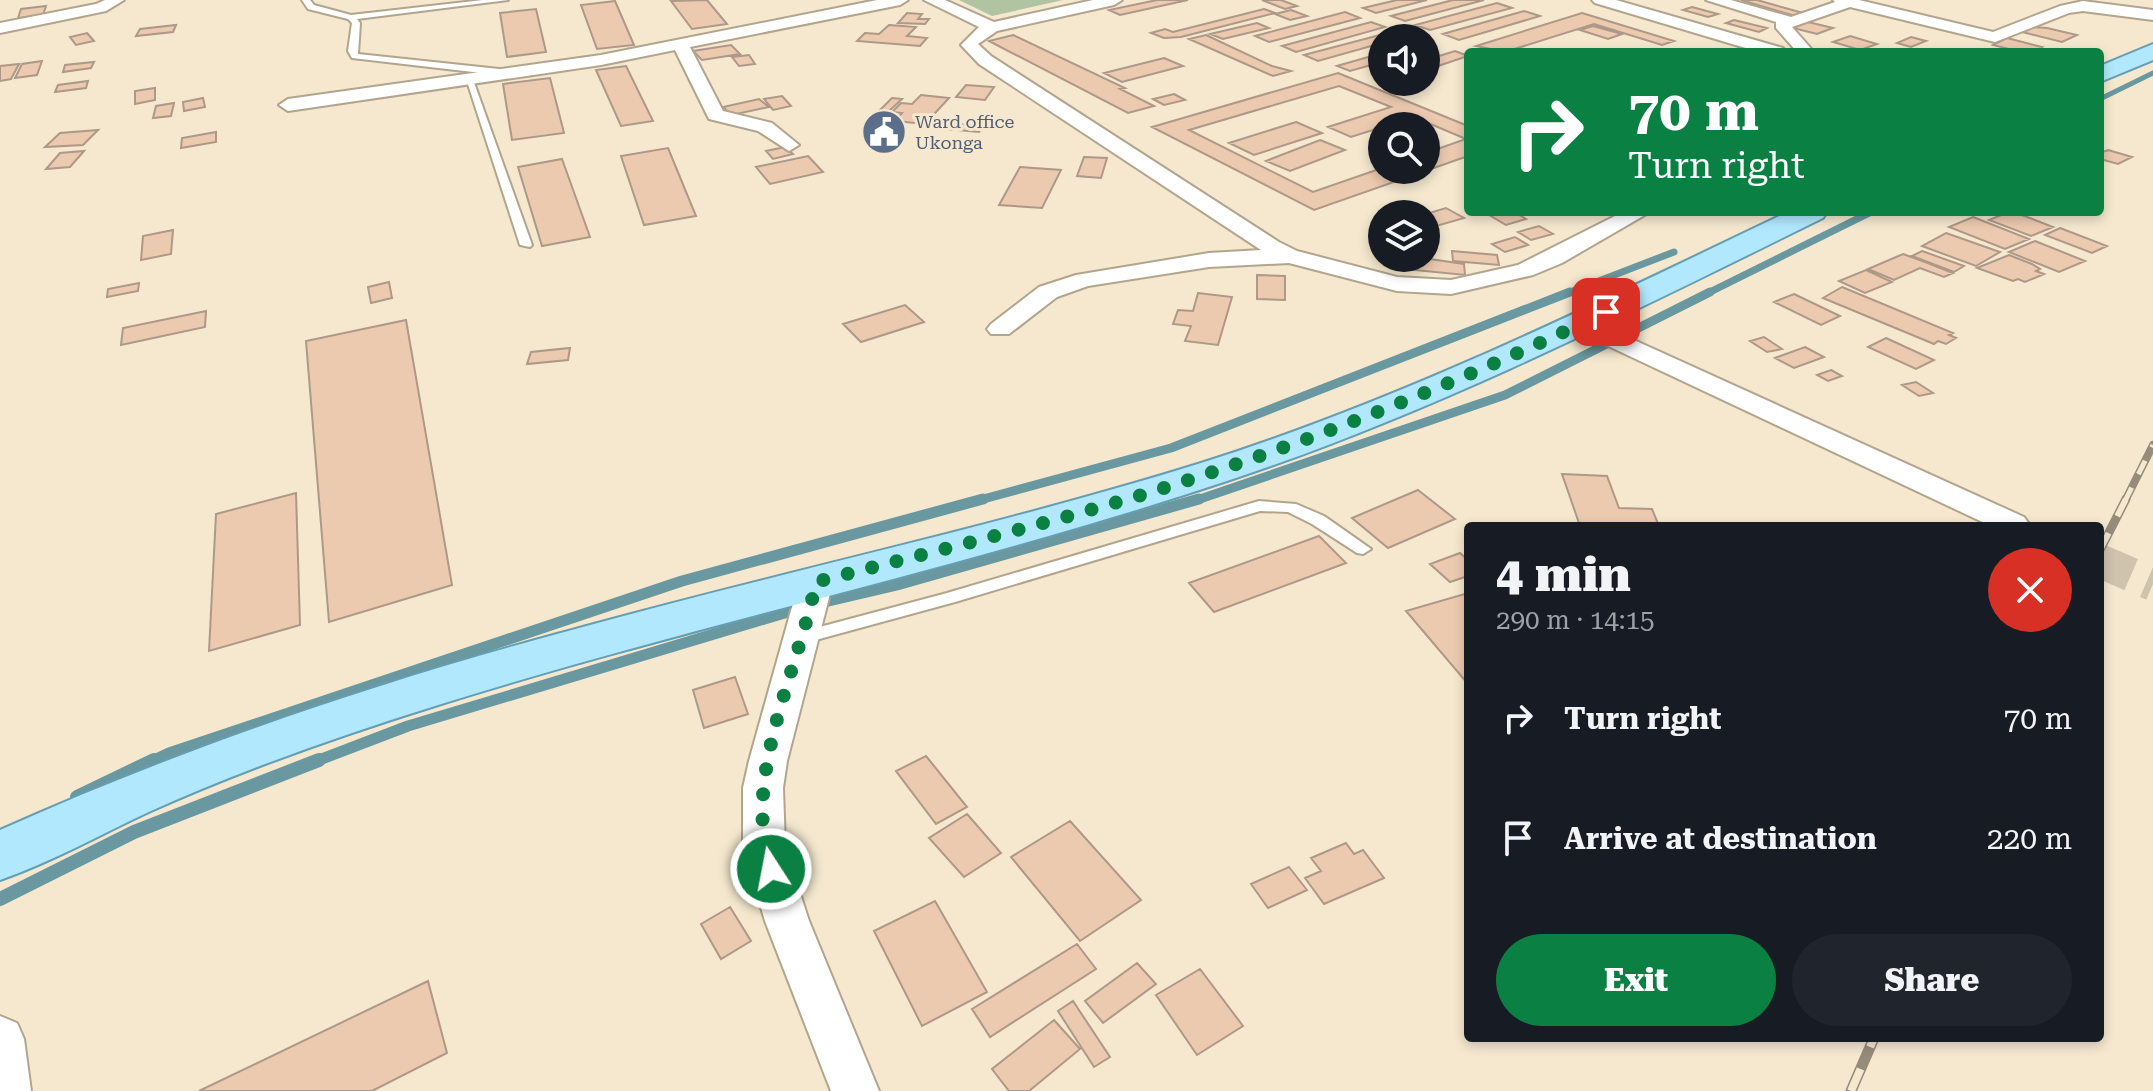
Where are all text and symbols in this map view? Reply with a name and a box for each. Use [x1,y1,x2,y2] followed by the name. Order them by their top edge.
[1368,24,1440,272] map controls
[1368,24,1440,96] button: sound
[1628,78,1759,144] text: 70 m
[1496,80,1600,184] icon: right
[860,108,908,156] public building icon: Ward office Ukonga
[915,111,1015,153] place label: Ward office Ukonga
[1368,112,1440,184] button: search
[1628,145,1805,187] text: Turn right
[1368,200,1440,272] button: layers
[1572,278,1640,346] pin
[1584,290,1628,334] icon: arrive
[1496,547,1631,603] text: 4 min
[1988,548,2072,632] button: close
[1496,605,1655,635] text: 290 m · 14:15
[1496,696,1540,740] icon: right
[1564,701,1721,736] text: Turn right
[2003,701,2072,736] text: 70 m
[1496,816,1540,860] icon: arrive
[1564,821,1877,856] text: Arrive at destination
[1987,821,2072,856] text: 220 m
[729,827,813,911] position arrow
[1496,934,1776,1026] button: Exit
[1792,934,2072,1026] button: Share

